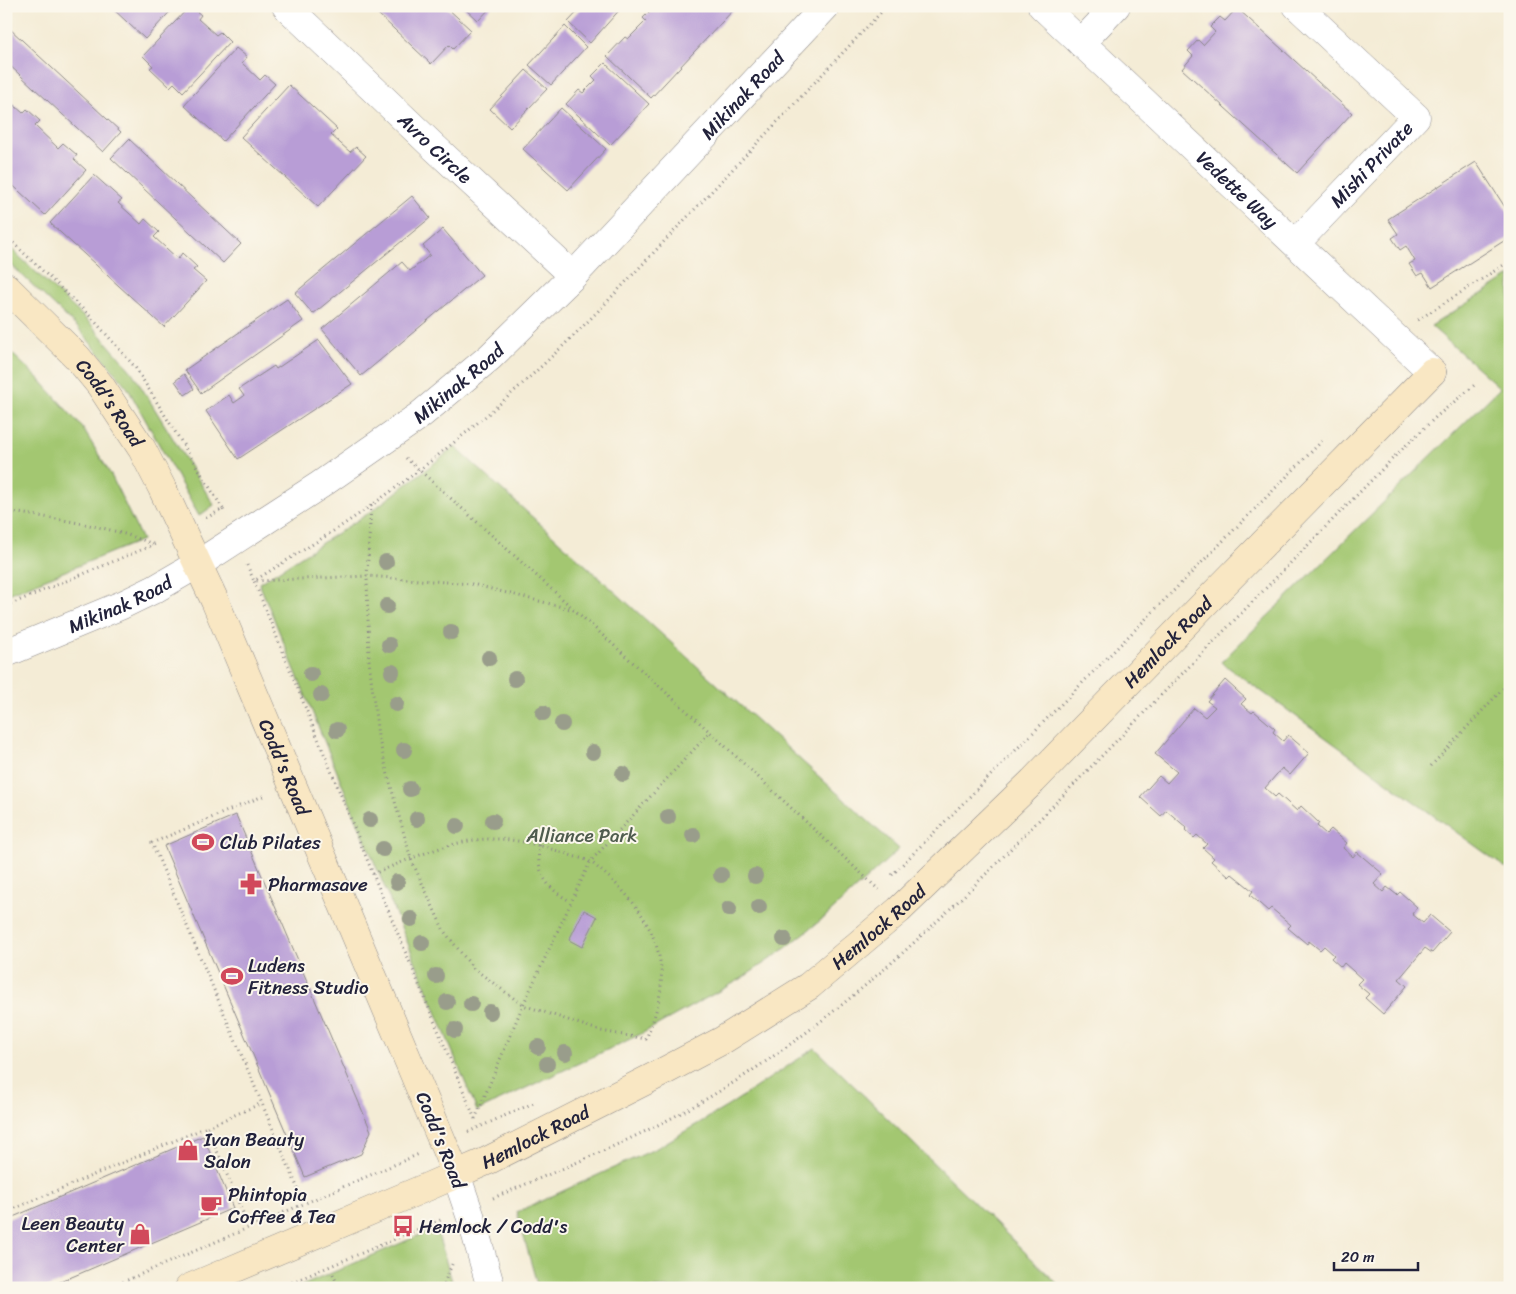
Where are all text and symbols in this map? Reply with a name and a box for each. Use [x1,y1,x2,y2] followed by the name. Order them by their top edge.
[692,42,794,147] street label: Mikinak Road
[389,103,480,192] street label: Avro Circle
[1321,113,1421,215] street label: Mishi Private
[1188,142,1286,237] street label: Vedette Way
[405,334,513,432] street label: Mikinak Road
[68,351,154,455] street label: Codd's Road
[63,565,180,642] street label: Mikinak Road
[1115,587,1221,696] street label: Hemlock Road
[250,713,321,822] street label: Codd's Road
[526,819,637,852] park label: Alliance Park
[220,826,321,859] place label: Club Pilates
[190,829,216,855] sports icon: Club Pilates
[268,868,368,901] place label: Pharmasave
[238,871,264,897] pharmacy icon: Pharmasave
[823,875,935,978] street label: Hemlock Road
[248,949,369,1004] place label: Ludens Fitness Studio
[219,963,245,989] sports icon: Ludens Fitness Studio
[407,1086,476,1195] street label: Codd's Road
[476,1095,596,1178] street label: Hemlock Road
[203,1123,304,1178] place label: Ivan Beauty Salon
[175,1137,201,1163] shop icon: Ivan Beauty Salon
[228,1178,336,1233] place label: Phintopia Coffee & Tea
[198,1192,224,1218] cafe icon: Phintopia Coffee & Tea
[21,1207,125,1262] place label: Leen Beauty Center
[419,1210,567,1243] place label: Hemlock / Codd's
[390,1213,416,1239] bus stop icon: Hemlock / Codd's
[127,1221,153,1247] shop icon: Leen Beauty Center
[1334,1239,1417,1271] scale bar
[1341,1244,1375,1270] text: 20 m

